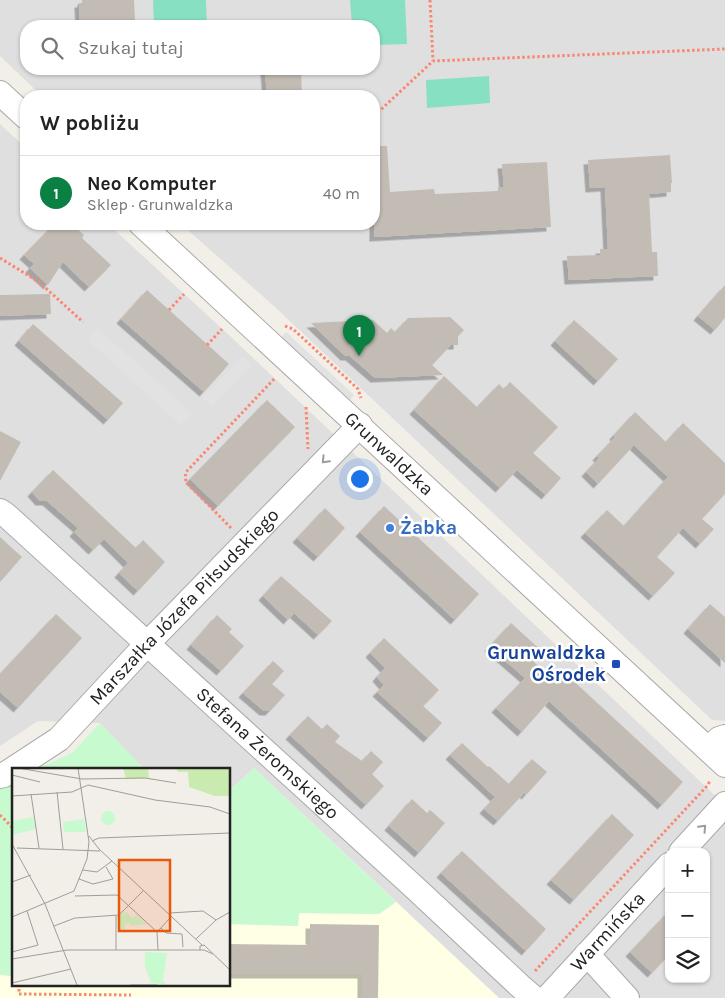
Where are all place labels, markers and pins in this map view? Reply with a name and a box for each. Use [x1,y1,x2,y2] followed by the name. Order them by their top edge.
[343,315,375,356] pin: 1
[400,516,457,539] place label: Żabka
[384,522,396,534] marker: Żabka
[487,642,606,686] place label: Grunwaldzka Ośrodek
[610,658,622,670] marker: Grunwaldzka Ośrodek

